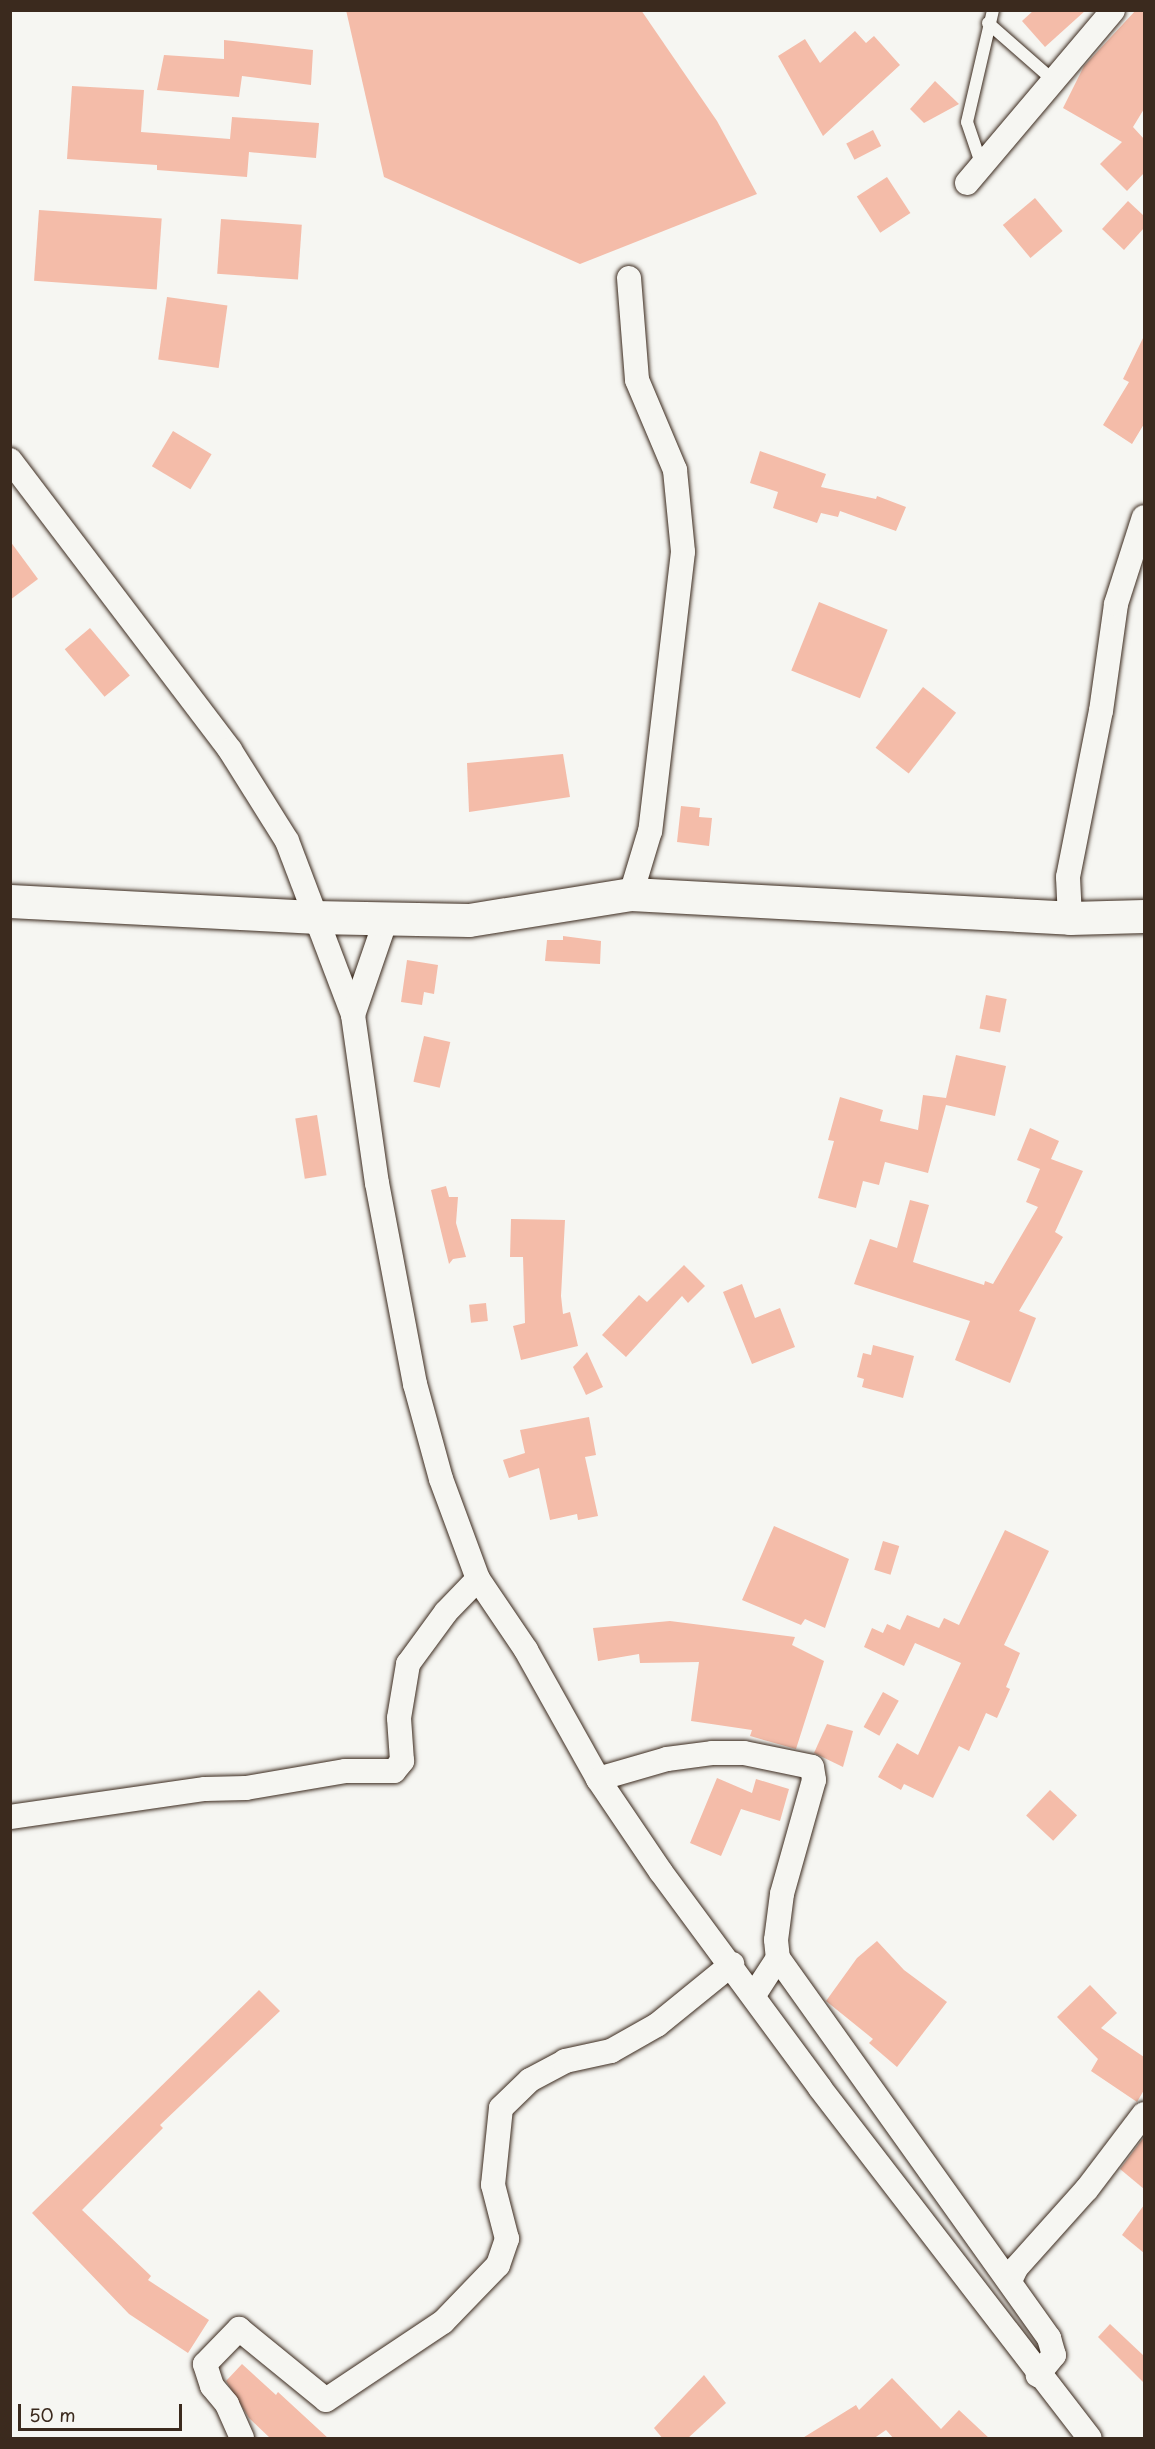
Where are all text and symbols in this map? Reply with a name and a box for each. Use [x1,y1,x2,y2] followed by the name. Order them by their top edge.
[21,2392,184,2430] scale bar
[29,2401,76,2428] text: 50 m

